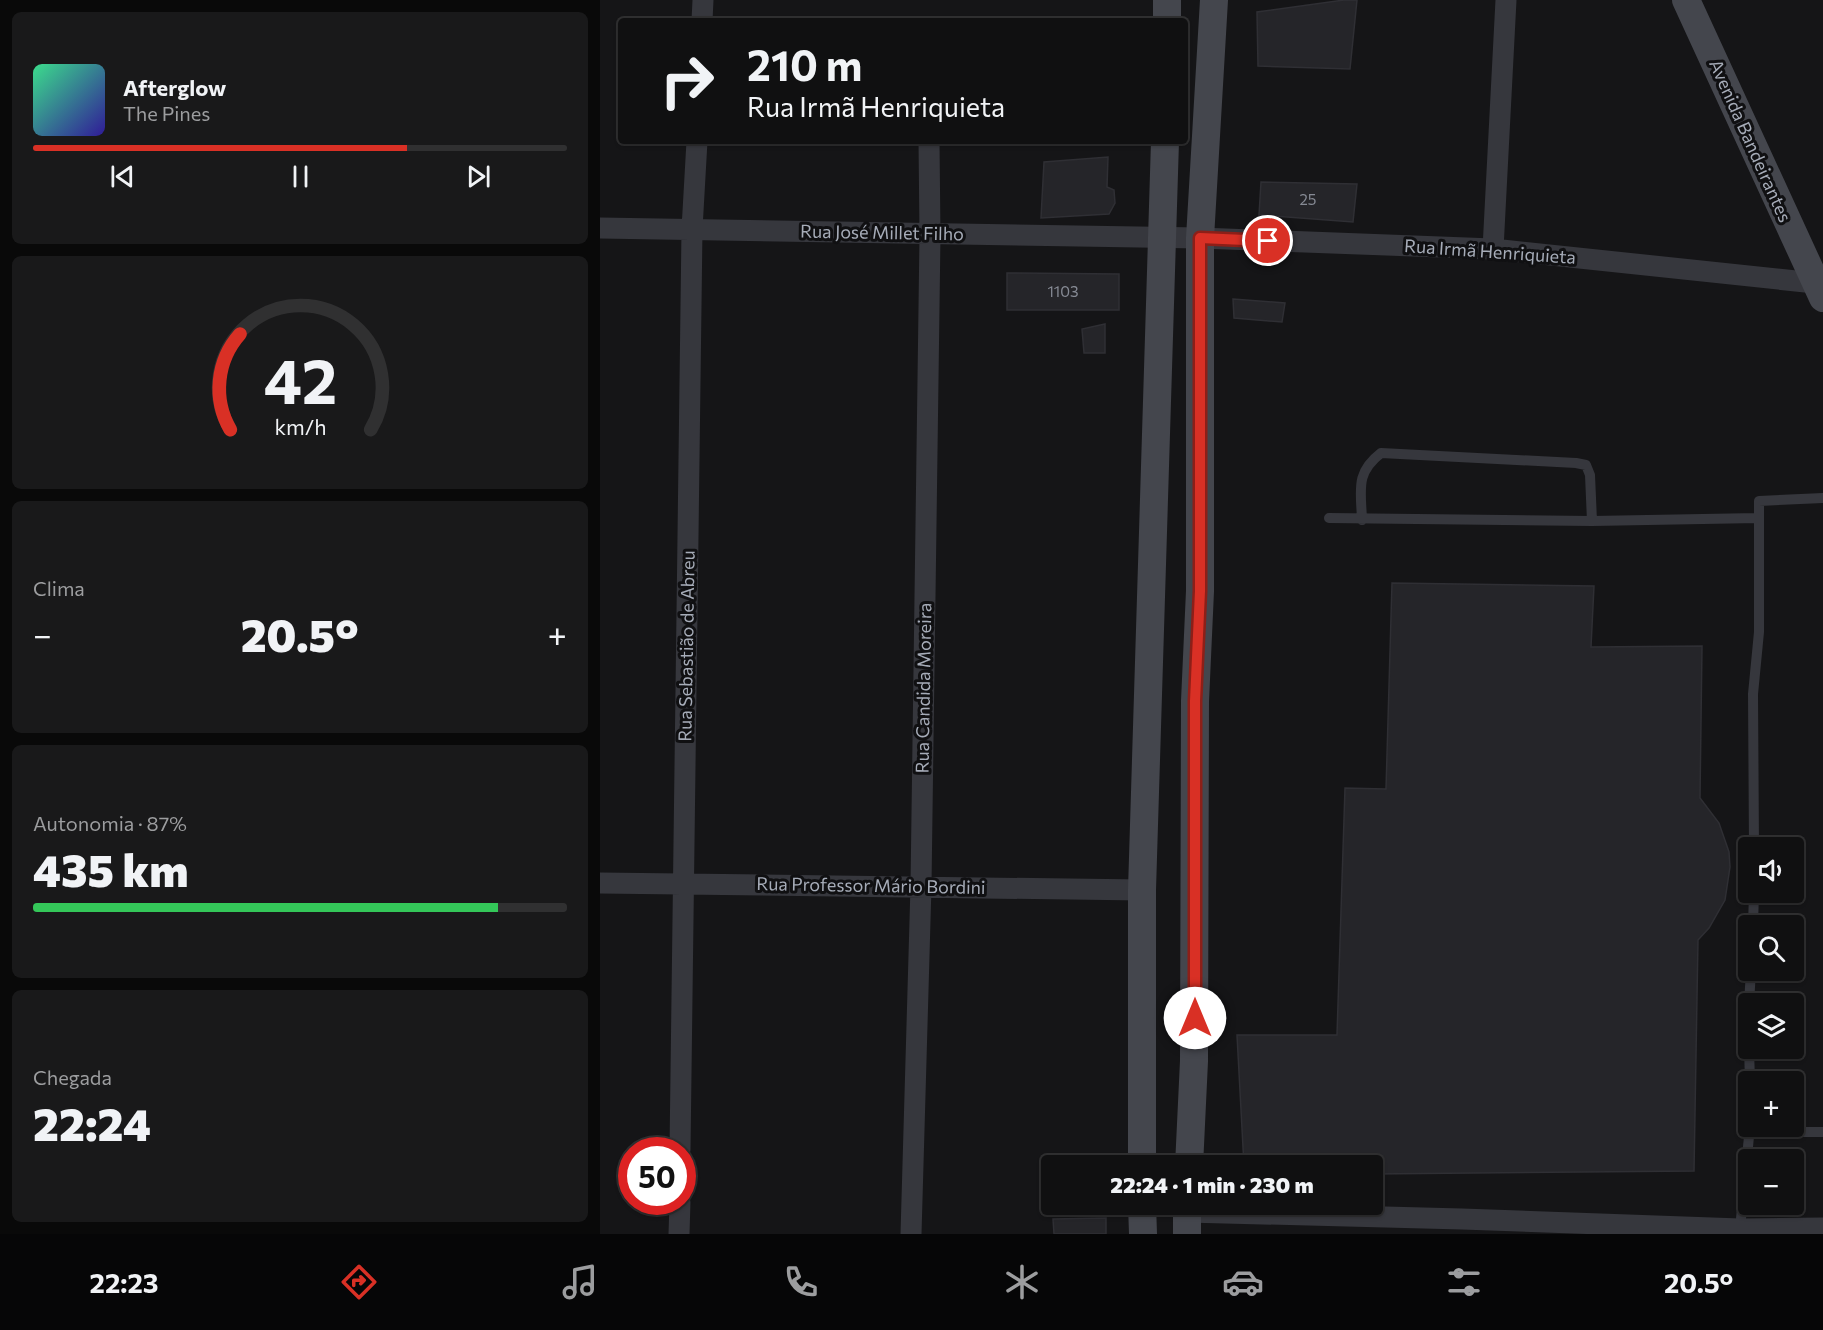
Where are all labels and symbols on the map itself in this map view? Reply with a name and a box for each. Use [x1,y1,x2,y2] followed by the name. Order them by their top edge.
[1705,56,1797,225] street label: Avenida Bandeirantes
[1300,190,1316,208] house number: 25
[1242,215,1293,266] pin
[800,220,964,244] street label: Rua José Millet Filho
[1403,234,1577,268] street label: Rua Irmã Henriquieta
[1047,282,1079,300] house number: 1103
[673,550,699,742] street label: Rua Sebastião de Abreu
[911,603,935,773] street label: Rua Candida Moreira
[756,872,986,898] street label: Rua Professor Mário Bordini
[1163,986,1227,1050] position arrow
[618,1137,696,1215] speed limit sign: 50

